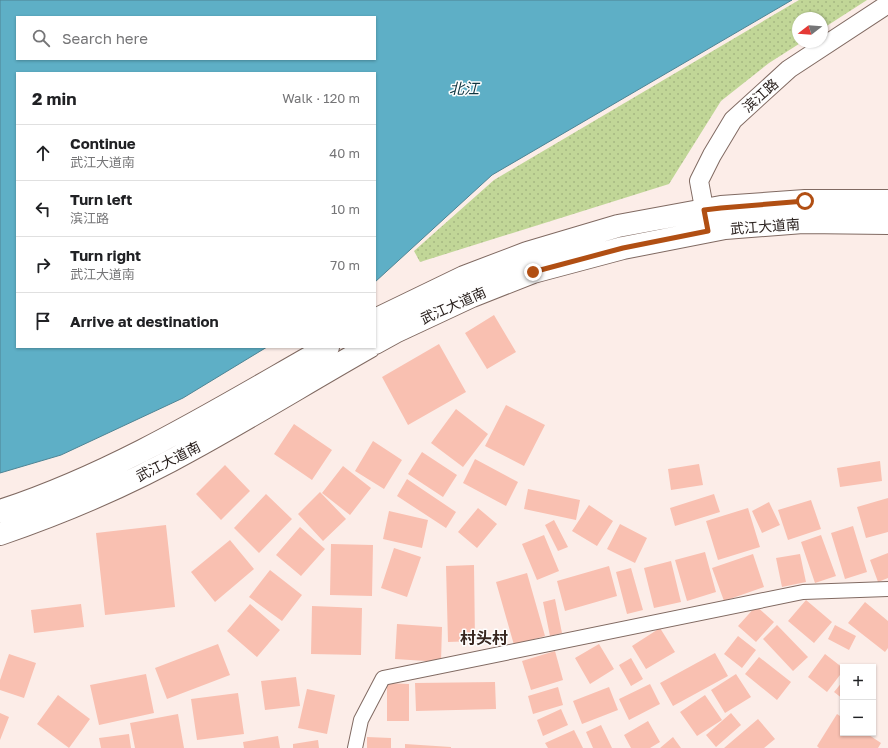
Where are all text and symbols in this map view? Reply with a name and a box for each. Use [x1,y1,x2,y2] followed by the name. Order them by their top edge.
[792,12,828,48] north arrow
[16,16,376,60] search box
[30,27,52,49] icon: search
[62,29,148,47] text: Search here
[739,75,781,115] street label: 滨江路
[449,79,481,97] water label: 北江
[32,88,76,109] text: 2 min
[282,90,360,106] text: Walk · 120 m
[70,134,136,152] text: Continue
[32,142,54,164] icon: ahead
[329,145,360,161] text: 40 m
[70,154,135,170] text: 武江大道南
[70,190,132,208] text: Turn left
[796,192,814,210] route start
[32,198,54,220] icon: left
[331,201,360,217] text: 10 m
[70,210,109,226] text: 滨江路
[729,215,801,237] street label: 武江大道南
[70,246,141,264] text: Turn right
[32,254,54,276] icon: right
[330,257,360,273] text: 70 m
[524,263,542,281] route end
[70,266,135,282] text: 武江大道南
[418,283,488,327] street label: 武江大道南
[32,310,54,332] icon: arrive
[70,312,219,330] text: Arrive at destination
[133,438,203,484] street label: 武江大道南
[460,628,508,648] district label: 村头村
[840,664,876,736] map controls
[840,664,876,700] button: +
[840,700,876,736] button: −

